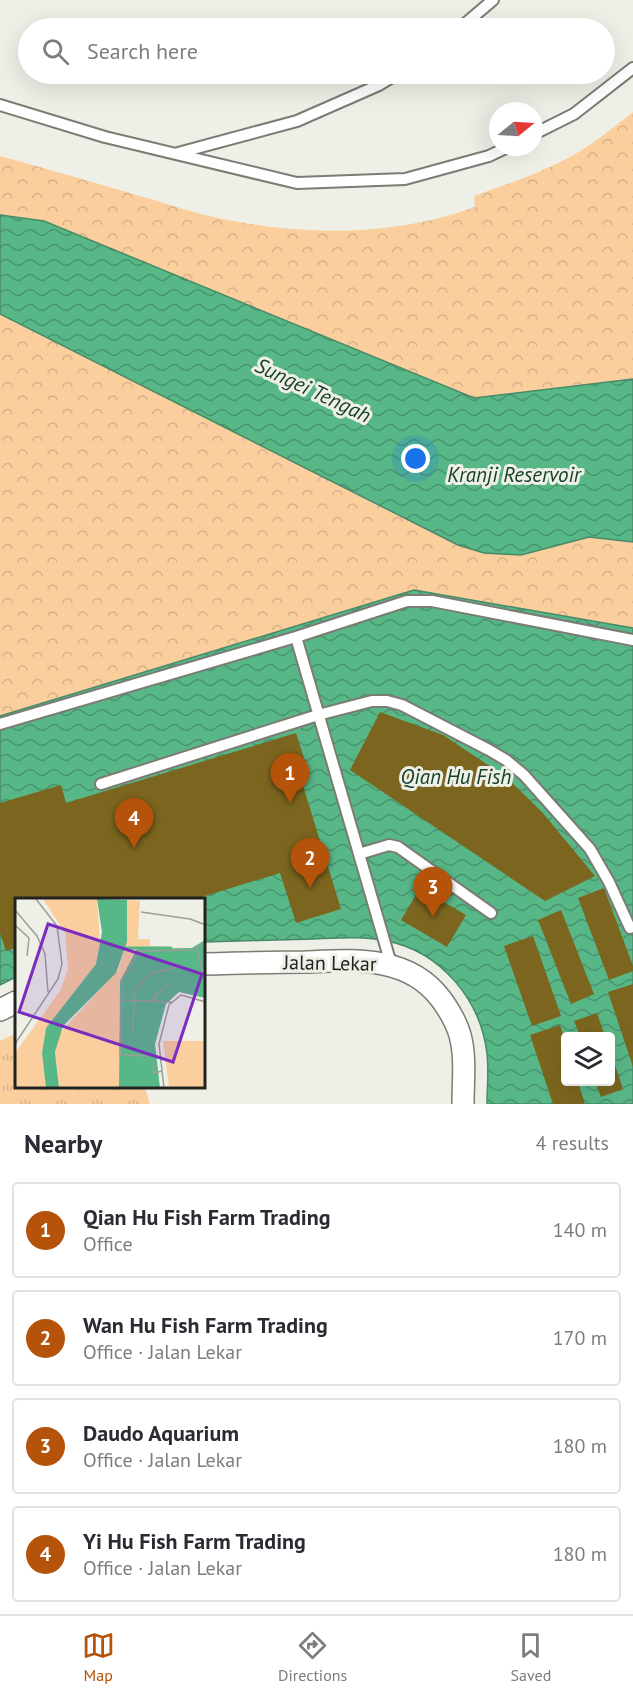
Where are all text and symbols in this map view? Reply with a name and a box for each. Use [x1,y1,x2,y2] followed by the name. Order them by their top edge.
[18,18,615,84] search box
[39,35,72,68] icon: search
[87,37,198,65] text: Search here
[489,102,543,156] north arrow
[251,351,375,429] water label: Sungei Tengah
[401,444,430,473] your location
[447,461,583,488] water label: Kranji Reservoir
[270,754,310,803] pin: 1
[401,763,511,790] water label: Qian Hu Fish
[114,798,154,848] pin: 4
[290,838,330,888] pin: 2
[414,868,452,917] pin: 3
[15,898,206,1089] inset map
[282,949,377,977] street label: Jalan Lekar
[561,1032,615,1086] map controls
[561,1032,615,1086] button: layers
[24,1127,102,1160] text: Nearby
[536,1130,609,1156] text: 4 results
[83,1203,330,1231] text: Qian Hu Fish Farm Trading
[40,1217,51,1243] text: 1
[553,1217,607,1243] text: 140 m
[83,1231,133,1257] text: Office
[83,1311,328,1339] text: Wan Hu Fish Farm Trading
[40,1325,51,1351] text: 2
[553,1325,607,1351] text: 170 m
[83,1339,242,1365] text: Office · Jalan Lekar
[83,1419,239,1447] text: Daudo Aquarium
[40,1433,51,1459] text: 3
[553,1433,607,1459] text: 180 m
[83,1447,242,1473] text: Office · Jalan Lekar
[83,1527,306,1555] text: Yi Hu Fish Farm Trading
[40,1541,51,1567] text: 4
[553,1541,607,1567] text: 180 m
[83,1555,242,1581] text: Office · Jalan Lekar
[82,1629,115,1685] tab: Map
[278,1629,347,1685] tab: Directions
[511,1629,551,1685] tab: Saved

